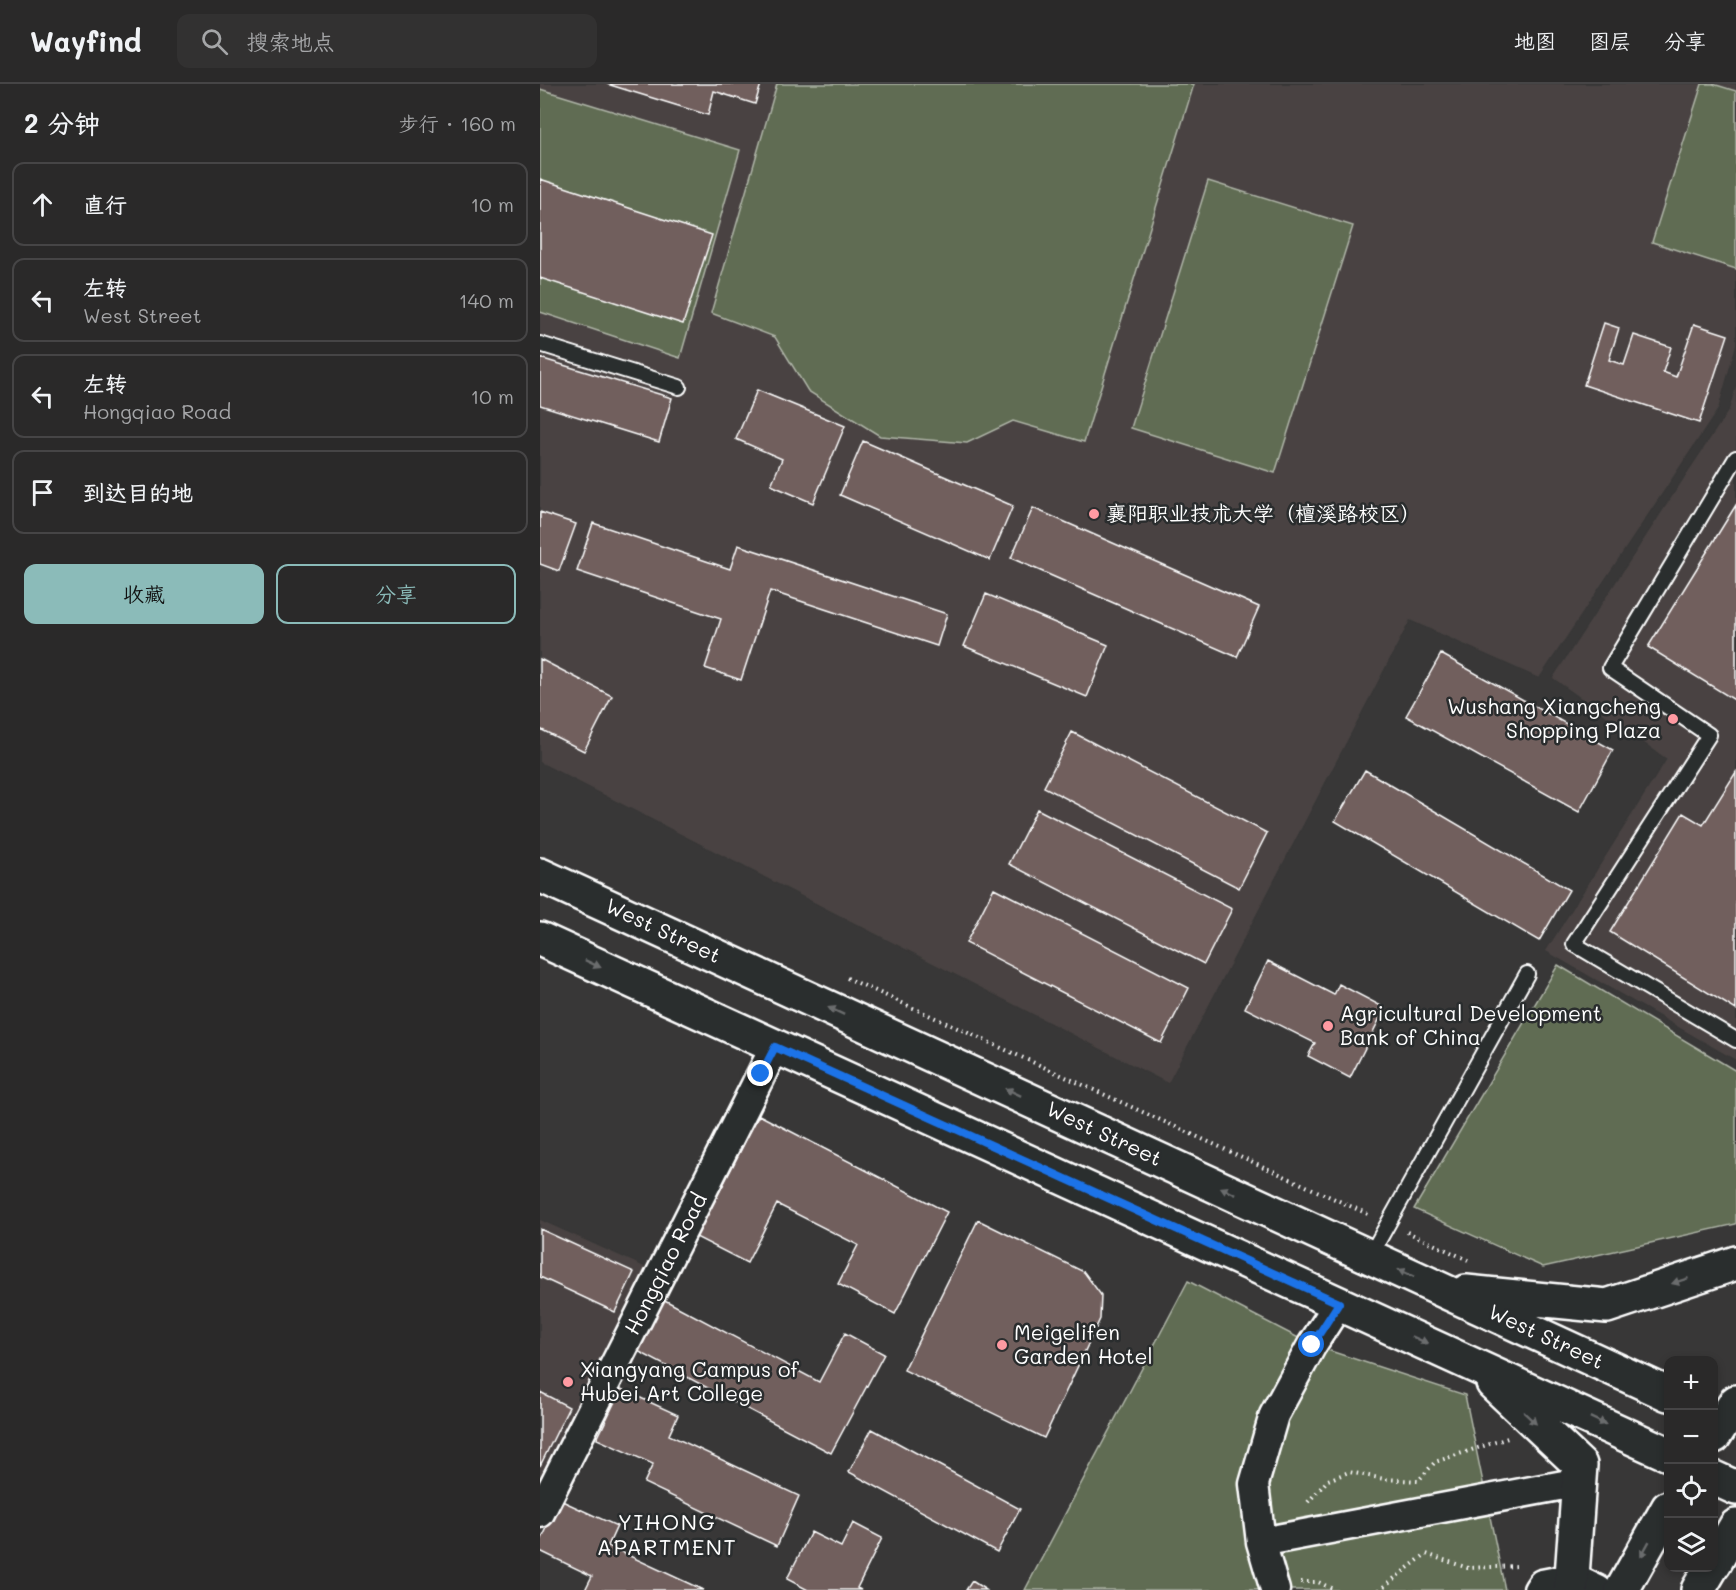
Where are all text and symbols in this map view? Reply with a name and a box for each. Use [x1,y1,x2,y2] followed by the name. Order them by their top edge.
[177,14,597,68] search box
[30,23,141,59] text: Wayfind
[198,25,231,58] icon: search
[246,27,334,56] text: 搜索地点
[1514,27,1556,54] text: 地图
[1589,27,1631,54] text: 图层
[1664,27,1706,54] text: 分享
[24,106,100,140] text: 2 分钟
[399,110,516,136] text: 步行 · 160 m
[26,188,59,221] icon: ahead
[83,190,127,219] text: 直行
[470,191,514,217] text: 10 m
[83,273,127,302] text: 左转
[26,284,59,317] icon: left
[459,287,514,313] text: 140 m
[83,302,202,328] text: West Street
[83,369,127,398] text: 左转
[26,380,59,413] icon: left
[470,383,514,409] text: 10 m
[83,398,231,424] text: Hongqiao Road
[26,476,59,509] icon: arrive
[83,478,193,507] text: 到达目的地
[1106,499,1421,526] place label: 襄阳职业技术大学（檀溪路校区）
[1087,507,1101,521] marker: 襄阳职业技术大学（檀溪路校区）
[24,564,264,624] button: 收藏
[276,564,516,624] button: 分享
[1447,692,1661,743] place label: Wushang Xiangcheng Shopping Plaza
[1666,712,1680,726] marker: Wushang Xiangcheng Shopping Plaza
[602,891,726,968] street label: West Street
[584,959,602,969] one-way arrow
[1340,999,1602,1050] place label: Agricultural Development Bank of China
[826,1006,844,1016] one-way arrow
[1321,1019,1335,1033] marker: Agricultural Development Bank of China
[747,1060,773,1086] route end
[1004,1088,1021,1097] one-way arrow
[1043,1094,1167,1171] street label: West Street
[1219,1186,1237,1196] one-way arrow
[617,1188,712,1339] street label: Hongqiao Road
[1397,1268,1414,1277] one-way arrow
[1671,1277,1689,1287] one-way arrow
[1485,1297,1609,1374] street label: West Street
[1014,1318,1153,1369] place label: Meigelifen Garden Hotel
[1298,1331,1324,1357] route start
[1412,1336,1429,1345] one-way arrow
[995,1338,1009,1352] marker: Meigelifen Garden Hotel
[580,1355,799,1406] place label: Xiangyang Campus of Hubei Art College
[1664,1356,1718,1572] map controls
[1664,1356,1718,1410] button: +
[561,1375,575,1389] marker: Xiangyang Campus of Hubei Art College
[1664,1410,1718,1464] button: −
[1522,1411,1537,1425] one-way arrow
[1589,1417,1606,1426] one-way arrow
[1664,1464,1718,1518] button: locate
[597,1507,737,1561] district label: YIHONG APARTMENT
[1664,1518,1718,1572] button: layers
[1640,1541,1650,1558] one-way arrow

